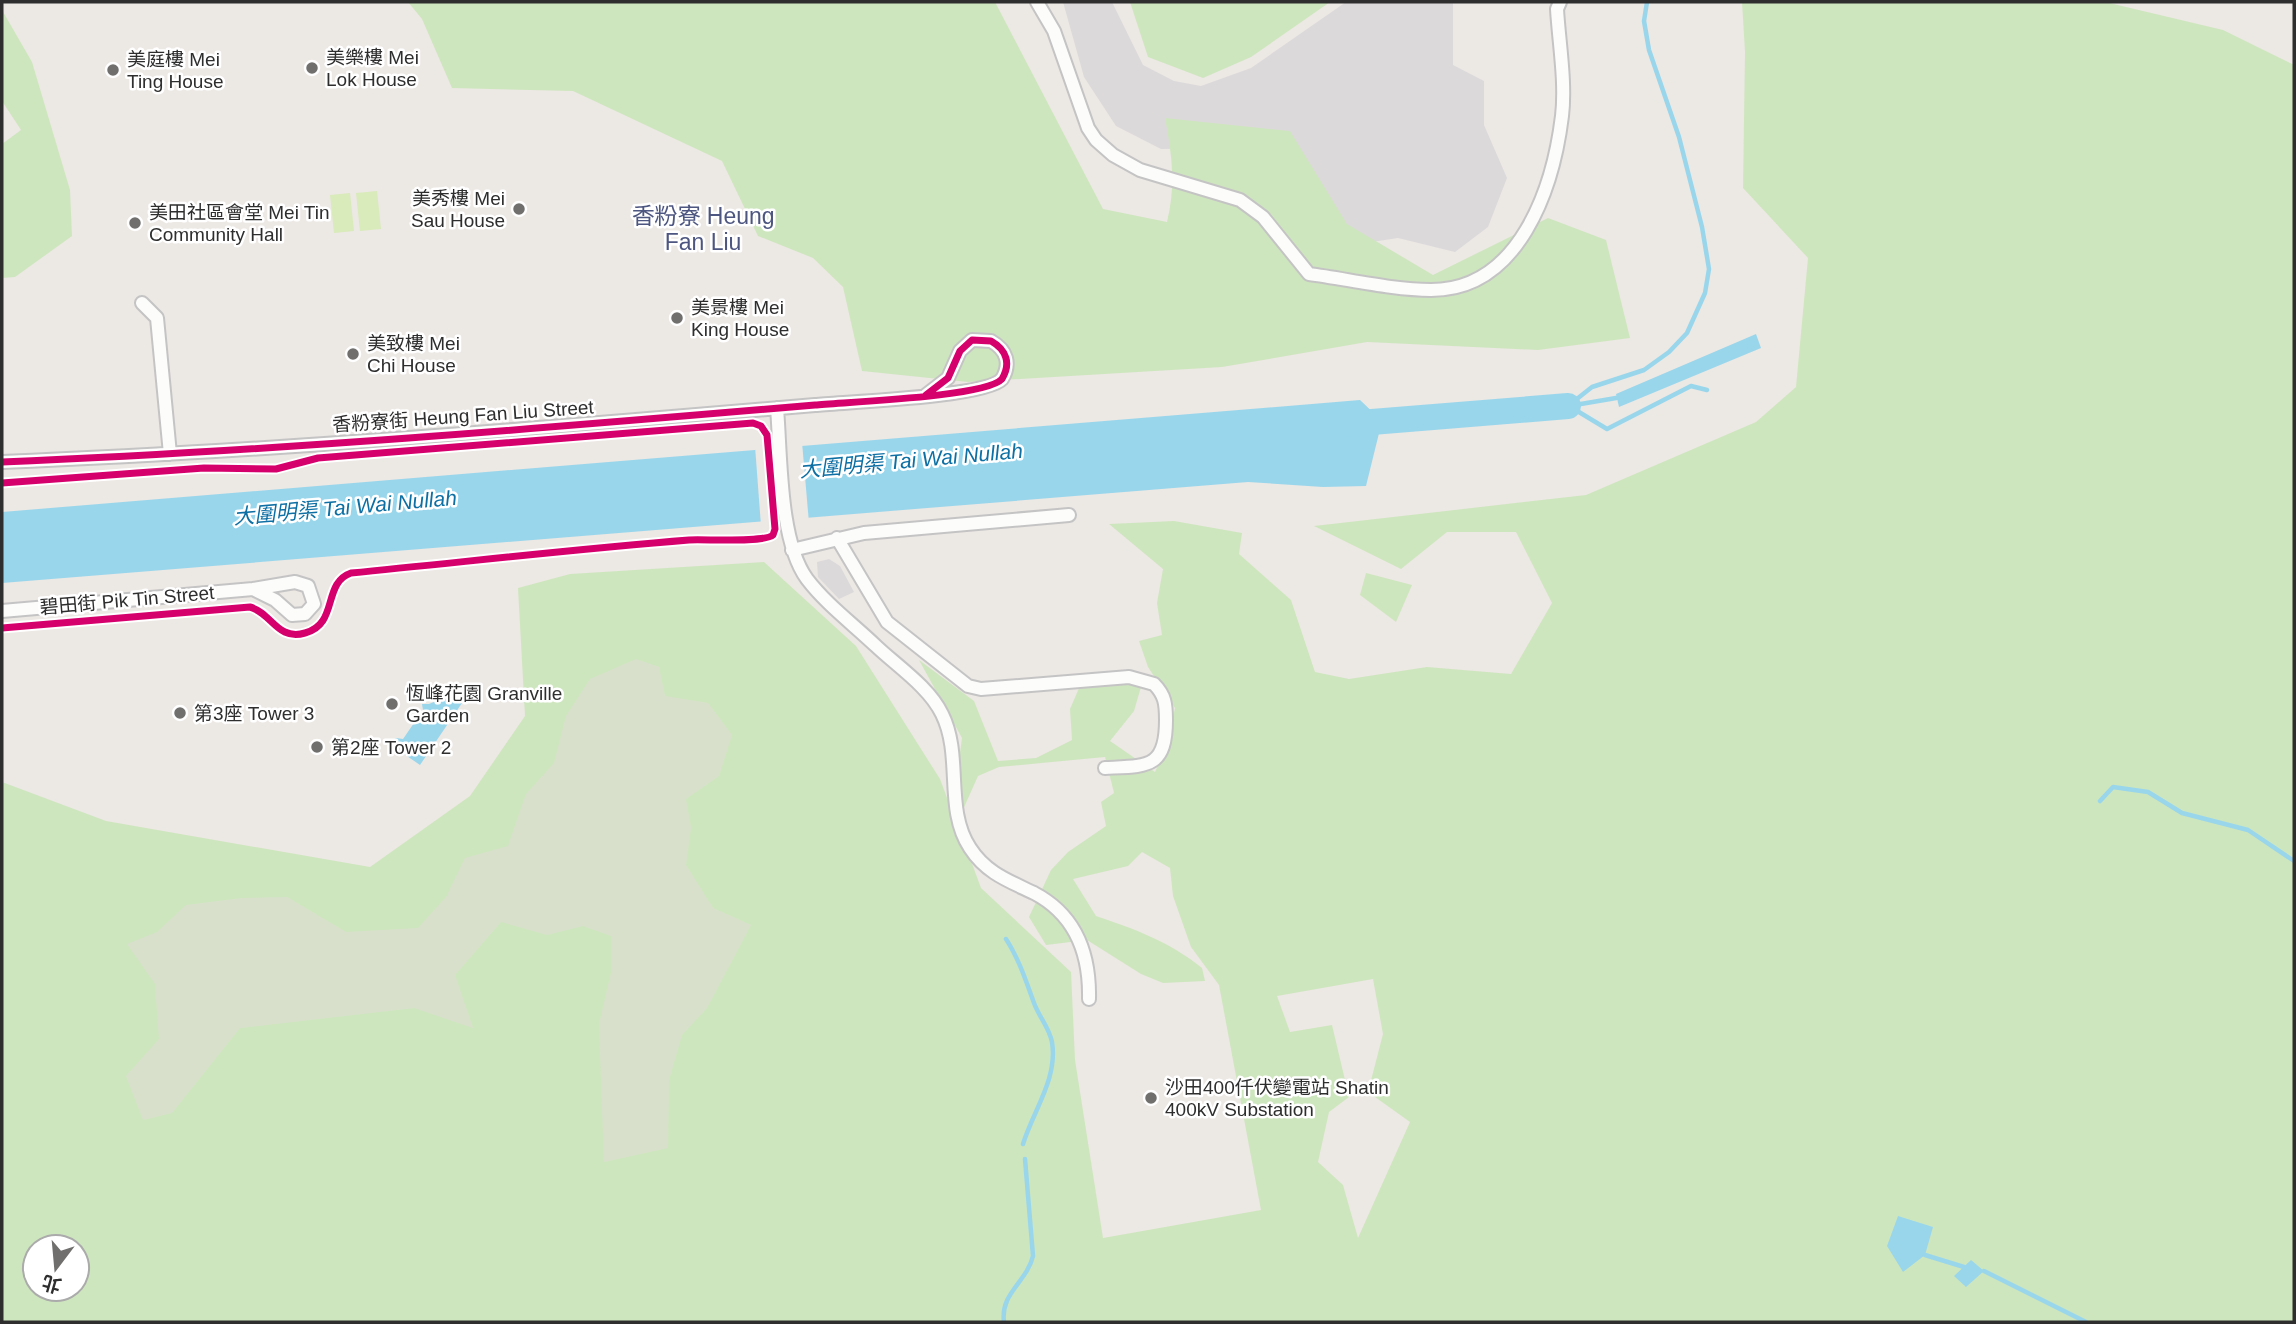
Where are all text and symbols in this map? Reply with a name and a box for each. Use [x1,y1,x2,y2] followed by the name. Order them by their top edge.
[326,47,419,90] place label: 美樂樓 Mei Lok House
[127,49,223,92] place label: 美庭樓 Mei Ting House
[304,60,320,76] marker: 美樂樓 Mei Lok House
[105,62,121,78] marker: 美庭樓 Mei Ting House
[411,188,505,231] place label: 美秀樓 Mei Sau House
[511,201,527,217] marker: 美秀樓 Mei Sau House
[149,202,330,245] place label: 美田社區會堂 Mei Tin Community Hall
[631,203,775,255] district label: 香粉寮 Heung Fan Liu
[127,215,143,231] marker: 美田社區會堂 Mei Tin Community Hall
[691,297,789,340] place label: 美景樓 Mei King House
[669,310,685,326] marker: 美景樓 Mei King House
[367,333,460,376] place label: 美致樓 Mei Chi House
[345,346,361,362] marker: 美致樓 Mei Chi House
[332,396,595,436] street label: 香粉寮街 Heung Fan Liu Street
[798,439,1024,481] water label: 大圍明渠 Tai Wai Nullah
[232,486,458,528] water label: 大圍明渠 Tai Wai Nullah
[39,582,216,618] street label: 碧田街 Pik Tin Street
[406,683,562,726] place label: 恆峰花園 Granville Garden
[384,696,400,712] marker: 恆峰花園 Granville Garden
[194,703,314,724] place label: 第3座 Tower 3
[172,705,188,721] marker: 第3座 Tower 3
[331,737,451,758] place label: 第2座 Tower 2
[309,739,325,755] marker: 第2座 Tower 2
[1165,1077,1389,1120] place label: 沙田400仟伏變電站 Shatin 400kV Substation
[1143,1090,1159,1106] marker: 沙田400仟伏變電站 Shatin 400kV Substation
[21,1233,91,1303] north arrow
[39,1271,63,1297] text: 北

